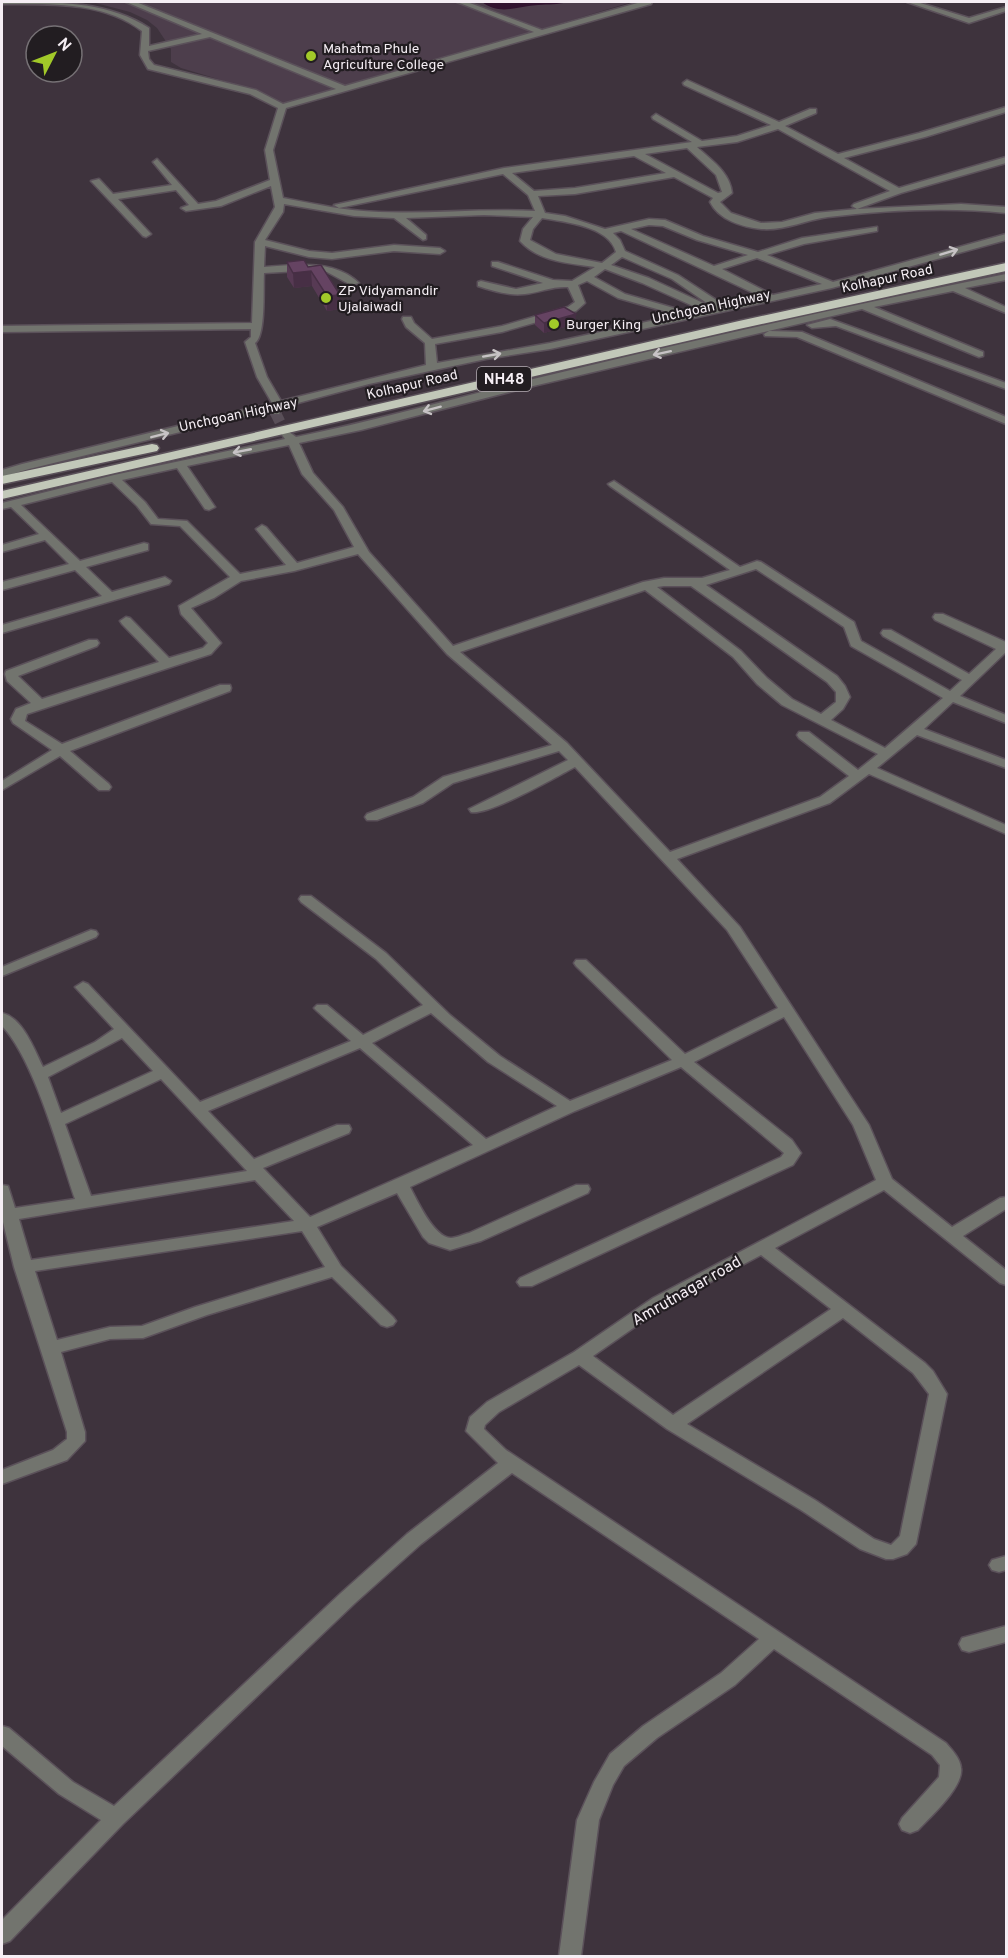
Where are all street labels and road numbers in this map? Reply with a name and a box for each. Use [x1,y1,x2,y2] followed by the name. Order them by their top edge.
[840,261,935,297] street label: Kolhapur Road
[650,287,772,328] street label: Unchgoan Highway
[365,367,460,404] street label: Kolhapur Road
[477,367,531,391] road number: NH48
[177,395,299,436] street label: Unchgoan Highway
[629,1252,745,1331] street label: Amrutnagar road

